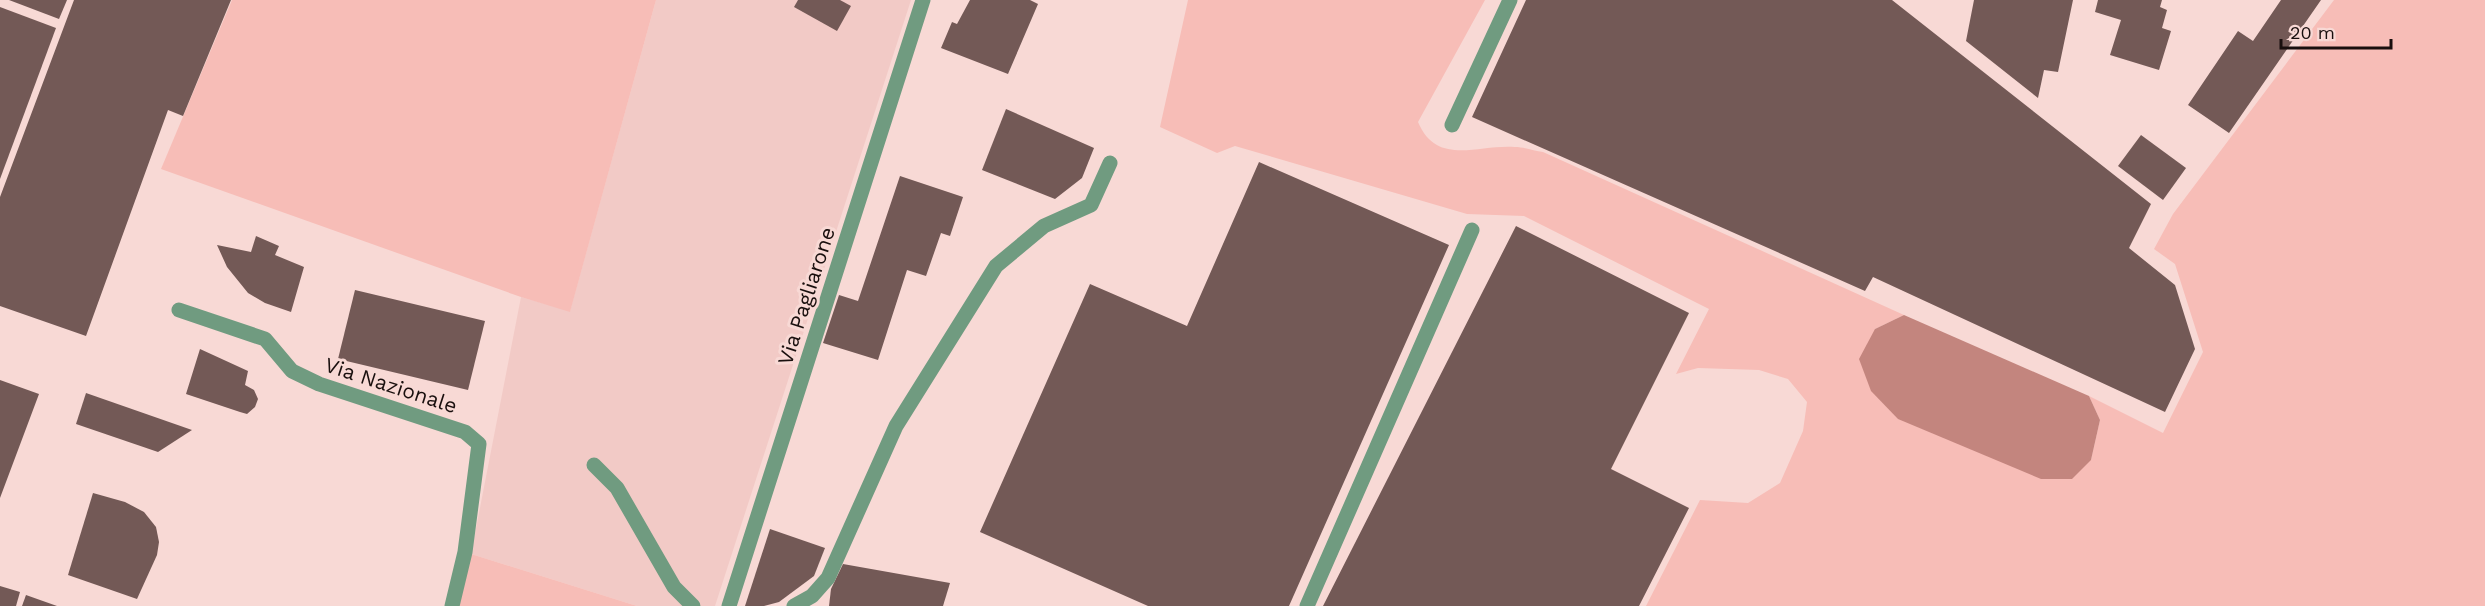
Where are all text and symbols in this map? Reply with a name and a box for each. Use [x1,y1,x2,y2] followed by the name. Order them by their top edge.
[2281,12,2390,50] scale bar
[2290,22,2335,43] text: 20 m
[772,224,840,368] street label: Via Pagliarone
[322,352,460,418] street label: Via Nazionale

